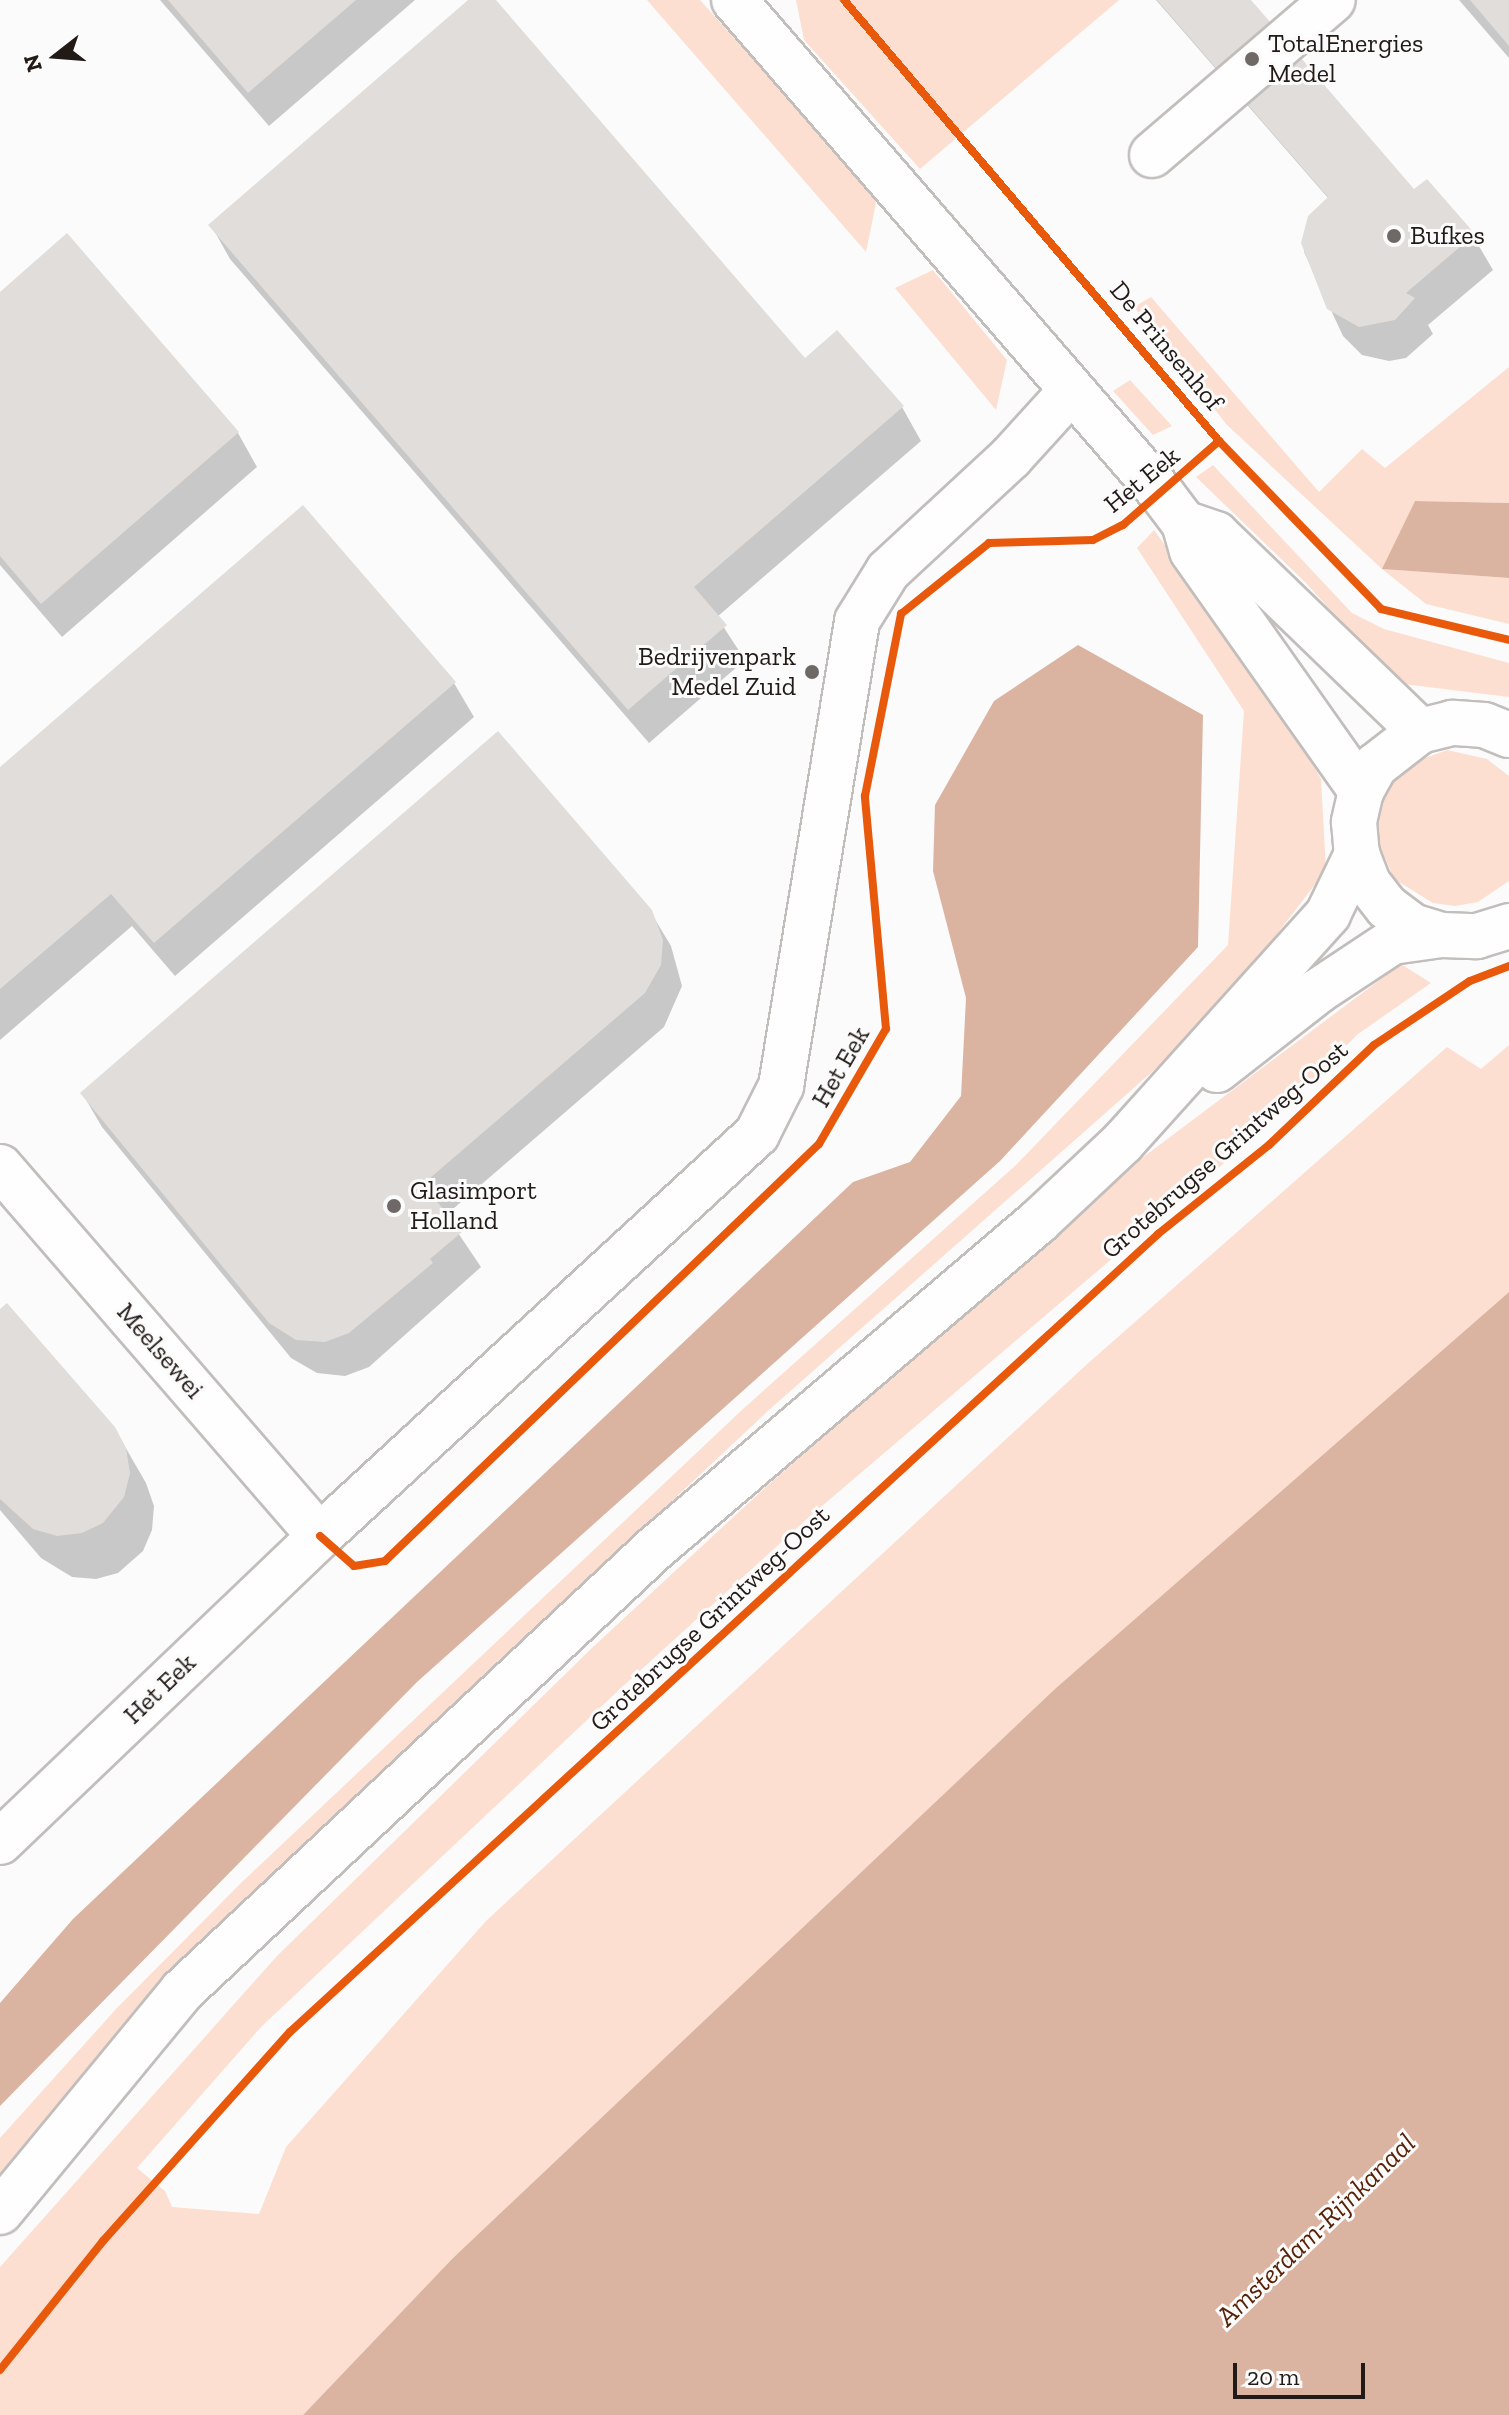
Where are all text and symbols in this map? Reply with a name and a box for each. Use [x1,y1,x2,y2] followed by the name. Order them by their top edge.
[16,16,96,96] north arrow
[1268,28,1423,90] place label: TotalEnergies Medel
[1243,50,1261,68] marker: TotalEnergies Medel
[17,51,48,75] text: N
[1410,220,1485,252] place label: Bufkes
[1385,227,1403,245] marker: Bufkes
[1103,275,1229,417] street label: De Prinsenhof
[1098,440,1186,520] street label: Het Eek
[638,641,796,702] place label: Bedrijvenpark Medel Zuid
[803,663,821,681] marker: Bedrijvenpark Medel Zuid
[806,1021,876,1113] street label: Het Eek
[1096,1035,1354,1265] street label: Grotebrugse Grintweg-Oost
[410,1175,537,1236] place label: Glasimport Holland
[385,1197,403,1215] marker: Glasimport Holland
[110,1297,210,1405] street label: Meelsewei
[584,1500,836,1738] street label: Grotebrugse Grintweg-Oost
[118,1647,202,1731] street label: Het Eek
[1210,2127,1422,2333] water label: Amsterdam-Rijnkanaal
[1237,2347,1369,2397] scale bar
[1247,2362,1299,2391] text: 20 m

